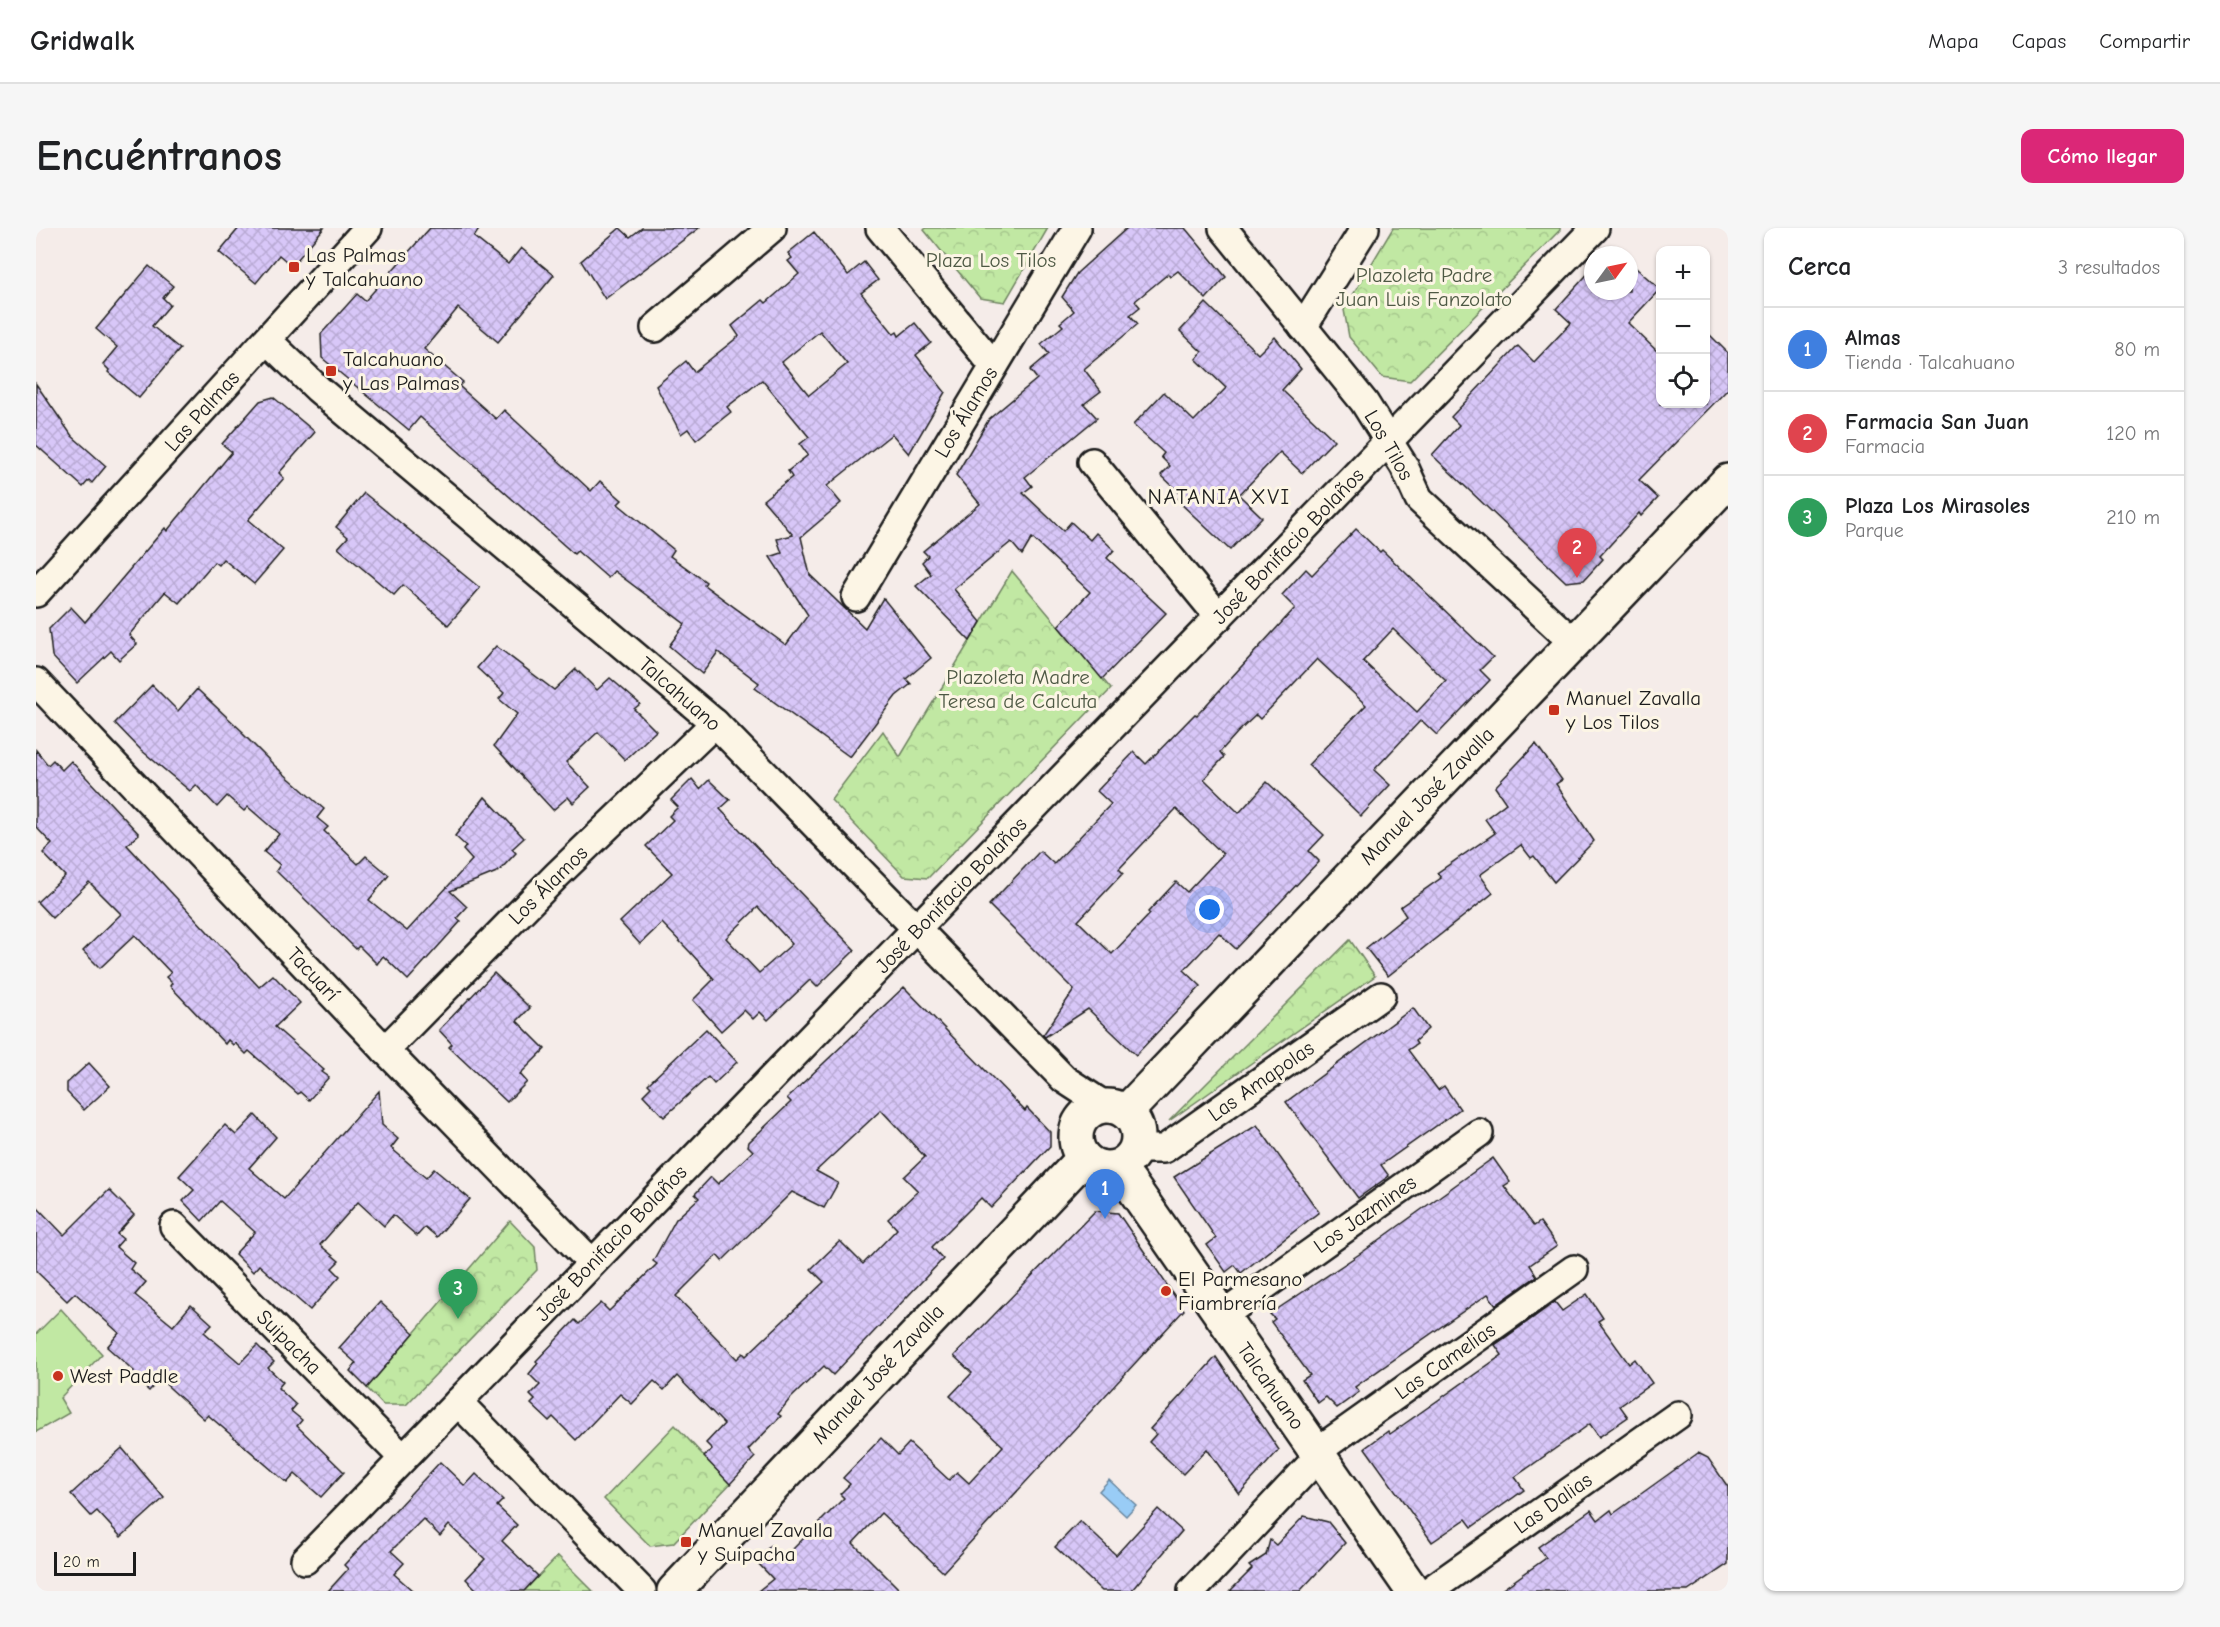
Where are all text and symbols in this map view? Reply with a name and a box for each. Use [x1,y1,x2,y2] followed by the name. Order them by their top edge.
[30,25,134,57] text: Gridwalk
[1928,29,1979,53] text: Mapa
[2012,29,2066,53] text: Capas
[2099,29,2190,53] text: Compartir
[2021,129,2184,183] button: Cómo llegar
[36,132,282,181] text: Encuéntranos
[305,243,423,291] place label: Las Palmas y Talcahuano
[1584,246,1638,300] north arrow
[1656,246,1710,408] map controls
[1656,246,1710,300] button: +
[926,248,1056,272] park label: Plaza Los Tilos
[1788,252,1852,282] text: Cerca
[2058,256,2160,279] text: 3 resultados
[287,260,301,274] marker: Las Palmas y Talcahuano
[1336,263,1512,311] park label: Plazoleta Padre Juan Luis Fanzolato
[1656,300,1710,354] button: −
[1845,325,1900,351] text: Almas
[1804,338,1811,361] text: 1
[2114,338,2160,361] text: 80 m
[342,347,459,395] place label: Talcahuano y Las Palmas
[1845,351,2015,374] text: Tienda · Talcahuano
[1656,354,1710,408] button: locate
[930,362,1002,462] street label: Los Álamos
[324,364,338,378] marker: Talcahuano y Las Palmas
[160,366,244,456] street label: Las Palmas
[1359,406,1419,484] street label: Los Tilos
[1845,409,2029,435] text: Farmacia San Juan
[1803,422,1812,445] text: 2
[2106,422,2160,445] text: 120 m
[1845,435,1925,458] text: Farmacia
[1207,463,1369,629] street label: José Bonifacio Bolaños
[1147,484,1291,510] district label: NATANIA XVI
[1845,493,2030,519] text: Plaza Los Mirasoles
[1803,506,1812,529] text: 3
[2106,506,2160,529] text: 210 m
[1845,519,1904,542] text: Parque
[1558,528,1596,578] pin: 2
[634,652,726,736] street label: Talcahuano
[939,665,1097,713] park label: Plazoleta Madre Teresa de Calcuta
[1565,686,1701,734] place label: Manuel Zavalla y Los Tilos
[1547,703,1561,717] marker: Manuel Zavalla y Los Tilos
[1355,722,1499,870] street label: Manuel José Zavalla
[870,812,1032,978] street label: José Bonifacio Bolaños
[504,841,592,929] street label: Los Álamos
[1195,895,1224,924] your location
[282,942,344,1006] street label: Tacuarí
[1204,1036,1318,1126] street label: Las Amapolas
[530,1160,692,1326] street label: José Bonifacio Bolaños
[1086,1170,1124,1219] pin: 1
[1309,1170,1421,1258] street label: Los Jazmines
[1178,1267,1302,1315] place label: El Parmesano Fiambrería
[438,1270,478,1319] pin: 3
[1159,1284,1173,1298] marker: El Parmesano Fiambrería
[807,1299,949,1449] street label: Manuel José Zavalla
[252,1305,326,1379] street label: Suipacha
[1390,1318,1500,1404] street label: Las Camelias
[1232,1338,1310,1434] street label: Talcahuano
[70,1364,178,1388] place label: West Paddle
[51,1369,65,1383] marker: West Paddle
[1509,1467,1597,1539] street label: Las Dalias
[697,1518,833,1566] place label: Manuel Zavalla y Suipacha
[679,1535,693,1549] marker: Manuel Zavalla y Suipacha
[54,1549,136,1576] scale bar
[63,1553,100,1571] text: 20 m

